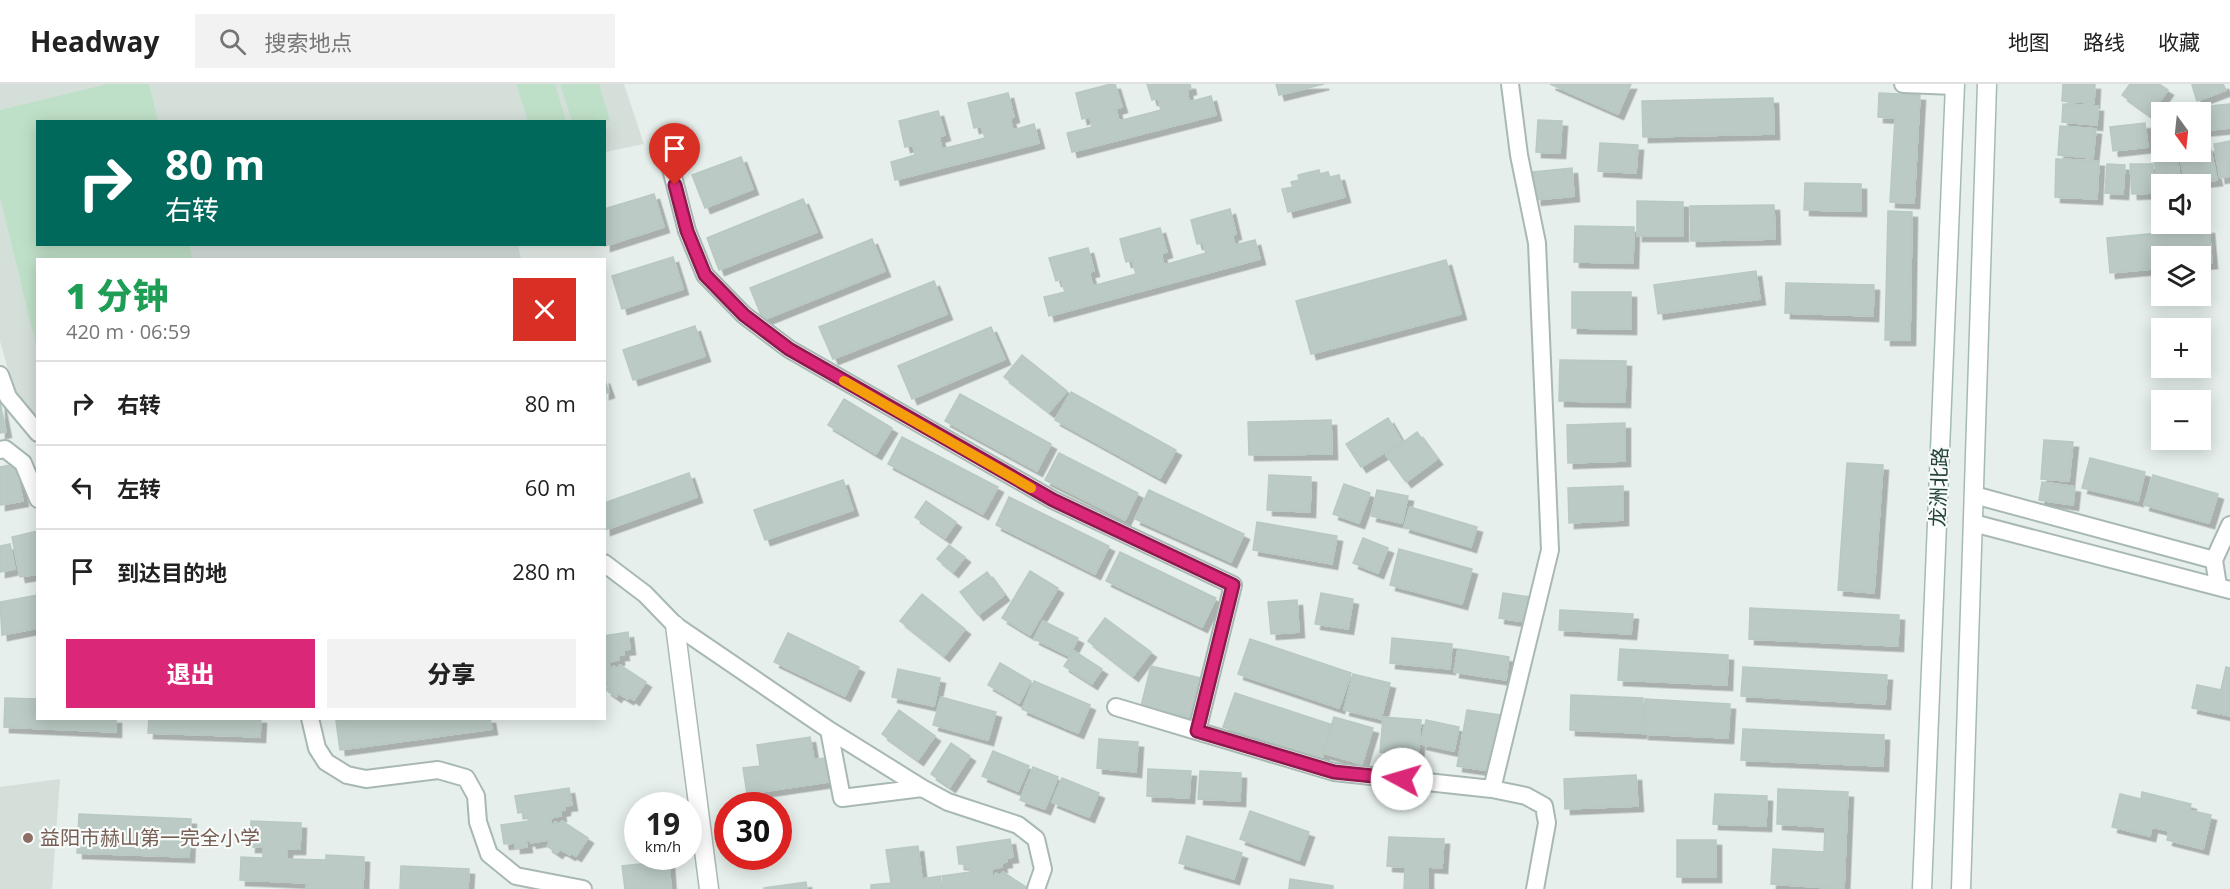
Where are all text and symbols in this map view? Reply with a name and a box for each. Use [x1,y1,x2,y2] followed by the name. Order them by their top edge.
[195,14,615,68] search box
[30,22,159,60] text: Headway
[216,25,249,58] icon: search
[264,27,352,57] text: 搜索地点
[2008,28,2050,56] text: 地图
[2083,28,2125,56] text: 路线
[2158,28,2200,56] text: 收藏
[2151,102,2211,162] north arrow
[2151,102,2211,450] map controls
[649,123,700,185] pin
[658,132,691,165] icon: arrive
[165,135,265,192] text: 80 m
[66,144,144,222] icon: right
[2151,174,2211,234] button: sound
[165,191,219,228] text: 右转
[2151,246,2211,306] button: layers
[66,271,168,320] text: 1 分钟
[513,278,576,341] button: close
[66,318,191,345] text: 420 m · 06:59
[2151,318,2211,378] button: +
[66,387,99,420] icon: right
[525,388,576,418] text: 80 m
[117,389,161,419] text: 右转
[2151,390,2211,450] button: −
[1924,447,1953,527] street label: 龙洲北路
[66,471,99,504] icon: left
[525,472,576,502] text: 60 m
[117,473,161,503] text: 左转
[66,555,99,588] icon: arrive
[512,556,576,586] text: 280 m
[117,557,227,587] text: 到达目的地
[66,639,315,708] button: 退出
[327,639,576,708] button: 分享
[1370,747,1434,811] position arrow
[714,792,792,870] speed limit sign: 30
[646,803,680,844] text: 19
[40,824,260,851] place label: 益阳市赫山第一完全小学
[21,831,35,845] marker: 益阳市赫山第一完全小学
[645,836,681,856] text: km/h

